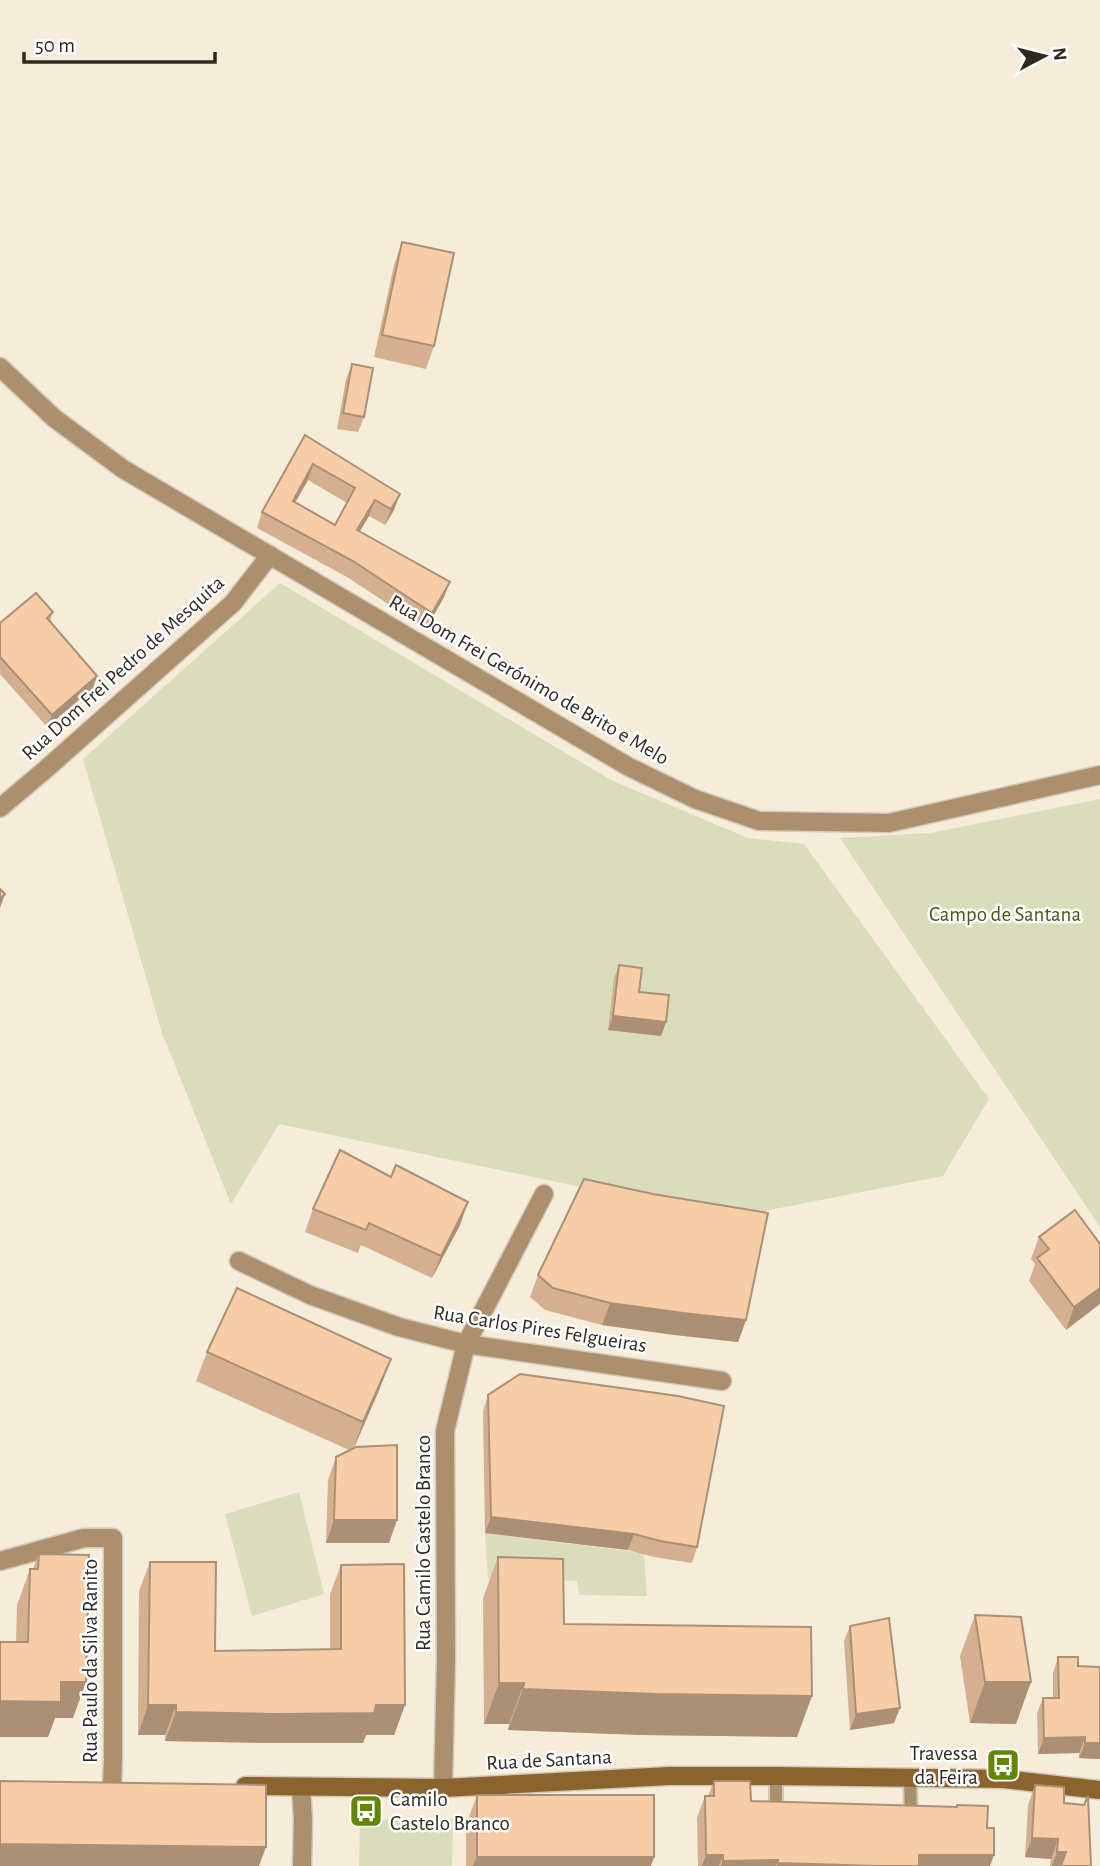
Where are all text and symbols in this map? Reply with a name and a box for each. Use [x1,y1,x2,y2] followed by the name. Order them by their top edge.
[24,21,215,65] scale bar
[1009,21,1079,91] north arrow
[35,35,75,56] text: 50 m
[1049,46,1070,62] text: N
[18,572,228,764] street label: Rua Dom Frei Pedro de Mesquita
[386,591,672,769] street label: Rua Dom Frei Gerónimo de Brito e Melo
[929,904,1081,925] park label: Campo de Santana
[432,1302,648,1356] street label: Rua Carlos Pires Felgueiras
[413,1435,434,1651] street label: Rua Camilo Castelo Branco
[80,1559,101,1763] street label: Rua Paulo da Silva Ranito
[910,1743,978,1788] place label: Travessa da Feira
[486,1746,613,1774] street label: Rua de Santana
[984,1746,1022,1784] bus stop icon: Travessa da Feira
[390,1789,510,1834] place label: Camilo Castelo Branco
[347,1792,385,1830] bus stop icon: Camilo Castelo Branco

